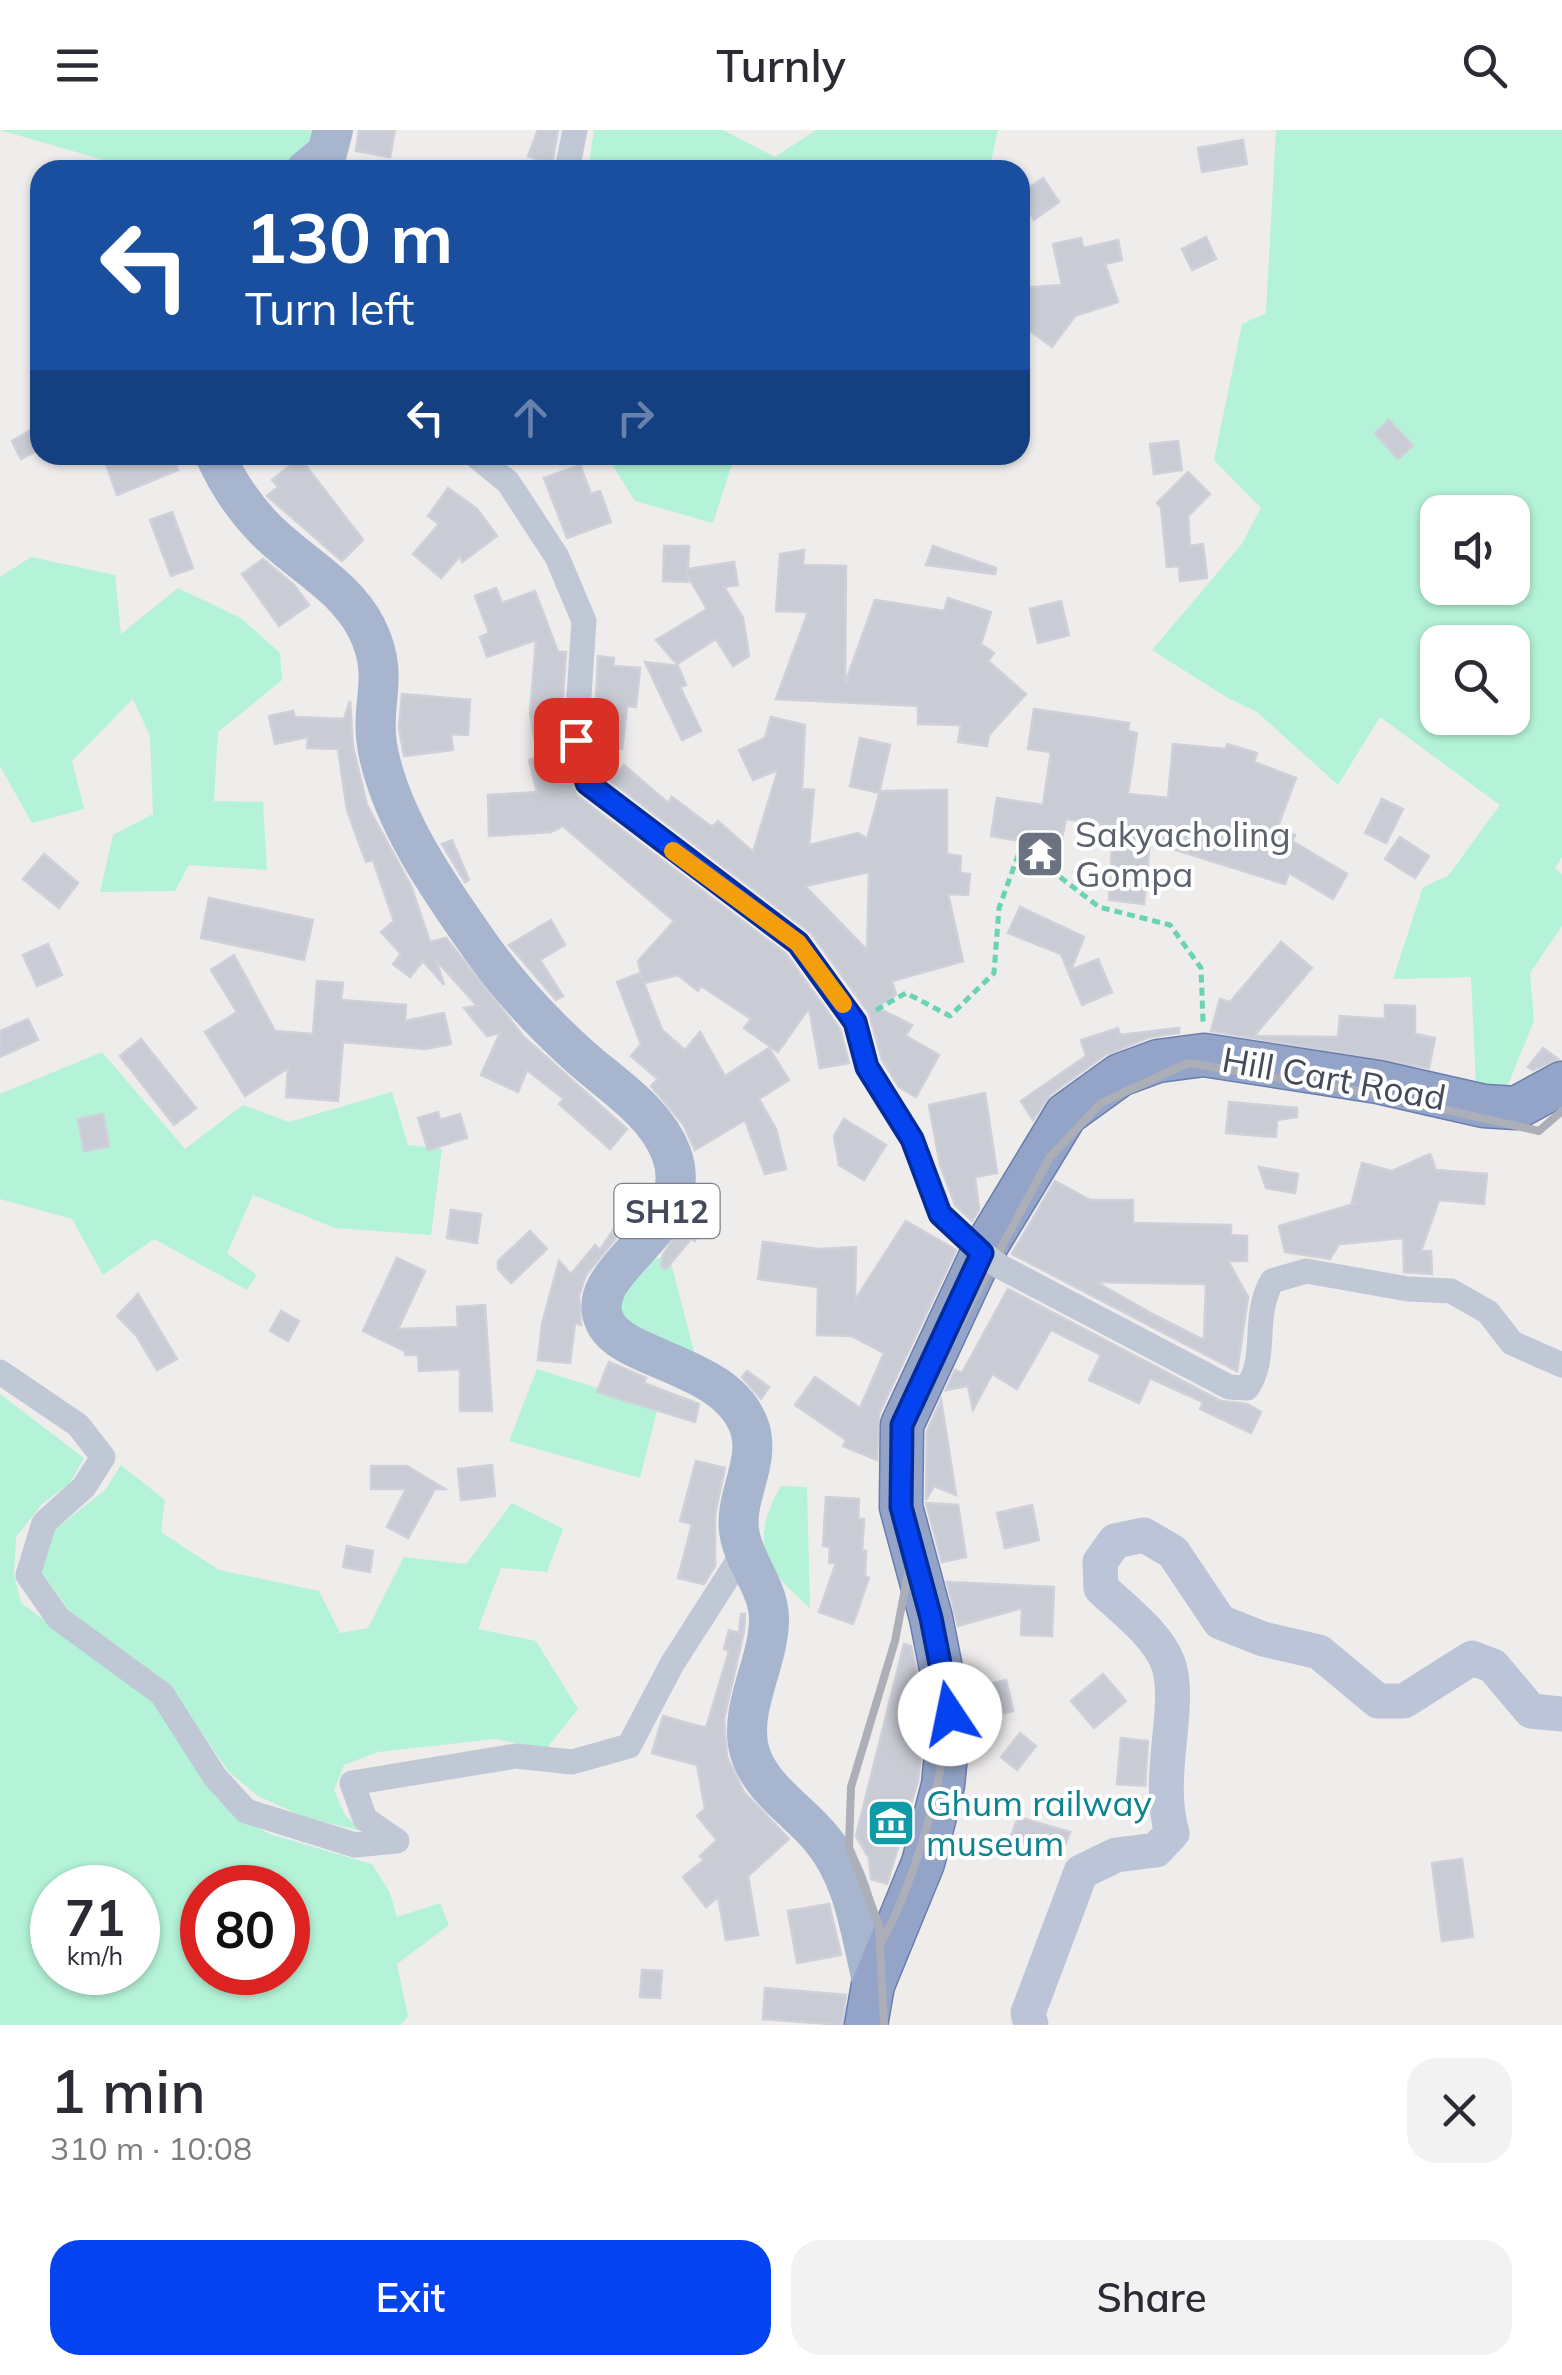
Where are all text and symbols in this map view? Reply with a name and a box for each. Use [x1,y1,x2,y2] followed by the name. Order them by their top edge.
[716,37,846,93] text: Turnly
[50,38,105,93] icon: menu
[1457,38,1512,93] icon: search
[245,193,453,281] text: 130 m
[80,200,210,330] icon: left
[245,280,414,336] text: Turn left
[398,390,453,445] icon: left
[503,390,558,445] icon: ahead
[608,390,663,445] icon: right
[1420,495,1530,735] map controls
[1420,495,1530,605] button: sound
[1420,625,1530,735] button: search
[534,698,619,783] pin
[549,713,604,768] icon: arrive
[1075,812,1291,896] place label: Sakyacholing Gompa
[1014,828,1066,880] temple icon: Sakyacholing Gompa
[1219,1037,1449,1119] street label: Hill Cart Road
[614,1184,720,1238] road number: SH12
[898,1662,1002,1766] position arrow
[926,1781,1152,1865] place label: Ghum railway museum
[865,1797,917,1849] museum icon: Ghum railway museum
[180,1865,310,1995] speed limit sign: 80
[65,1886,125,1949] text: 71
[67,1940,123,1971] text: km/h
[50,2053,206,2128] text: 1 min
[1407,2058,1512,2163] button: close
[50,2128,252,2168] text: 310 m · 10:08
[50,2240,771,2355] button: Exit
[791,2240,1512,2355] button: Share

